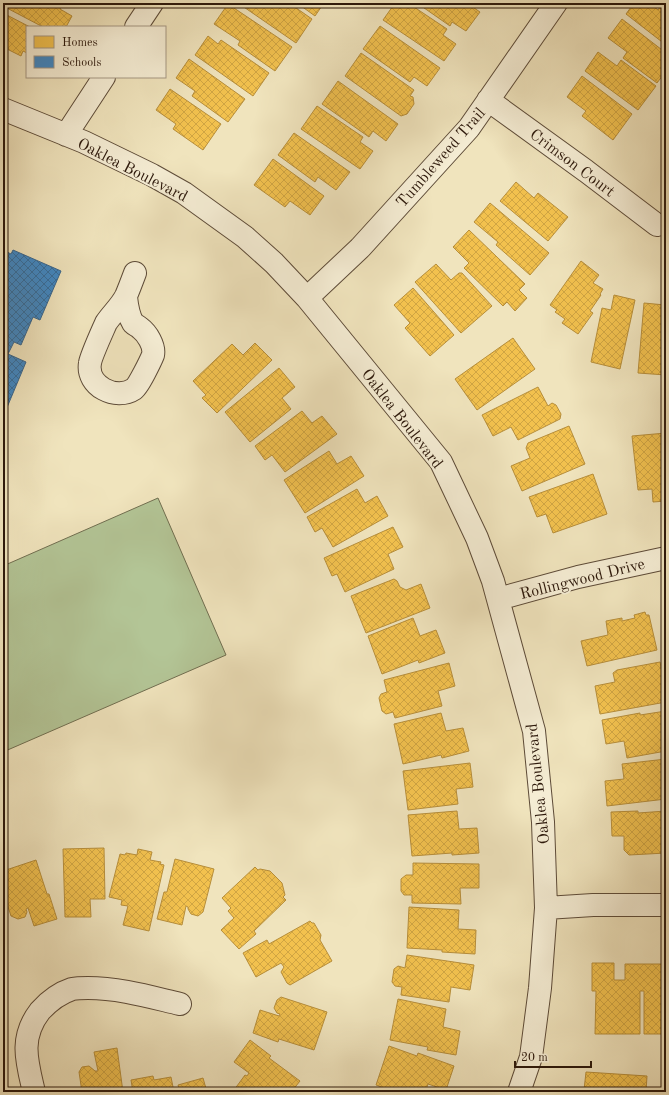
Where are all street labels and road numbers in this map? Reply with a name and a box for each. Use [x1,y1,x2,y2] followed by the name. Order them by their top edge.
[394,105,489,211] street label: Tumbleweed Trail
[526,127,618,201] street label: Crimson Court
[74,136,190,205] street label: Oaklea Boulevard
[358,366,445,472] street label: Oaklea Boulevard
[518,557,647,603] street label: Rollingwood Drive
[525,723,553,845] street label: Oaklea Boulevard

